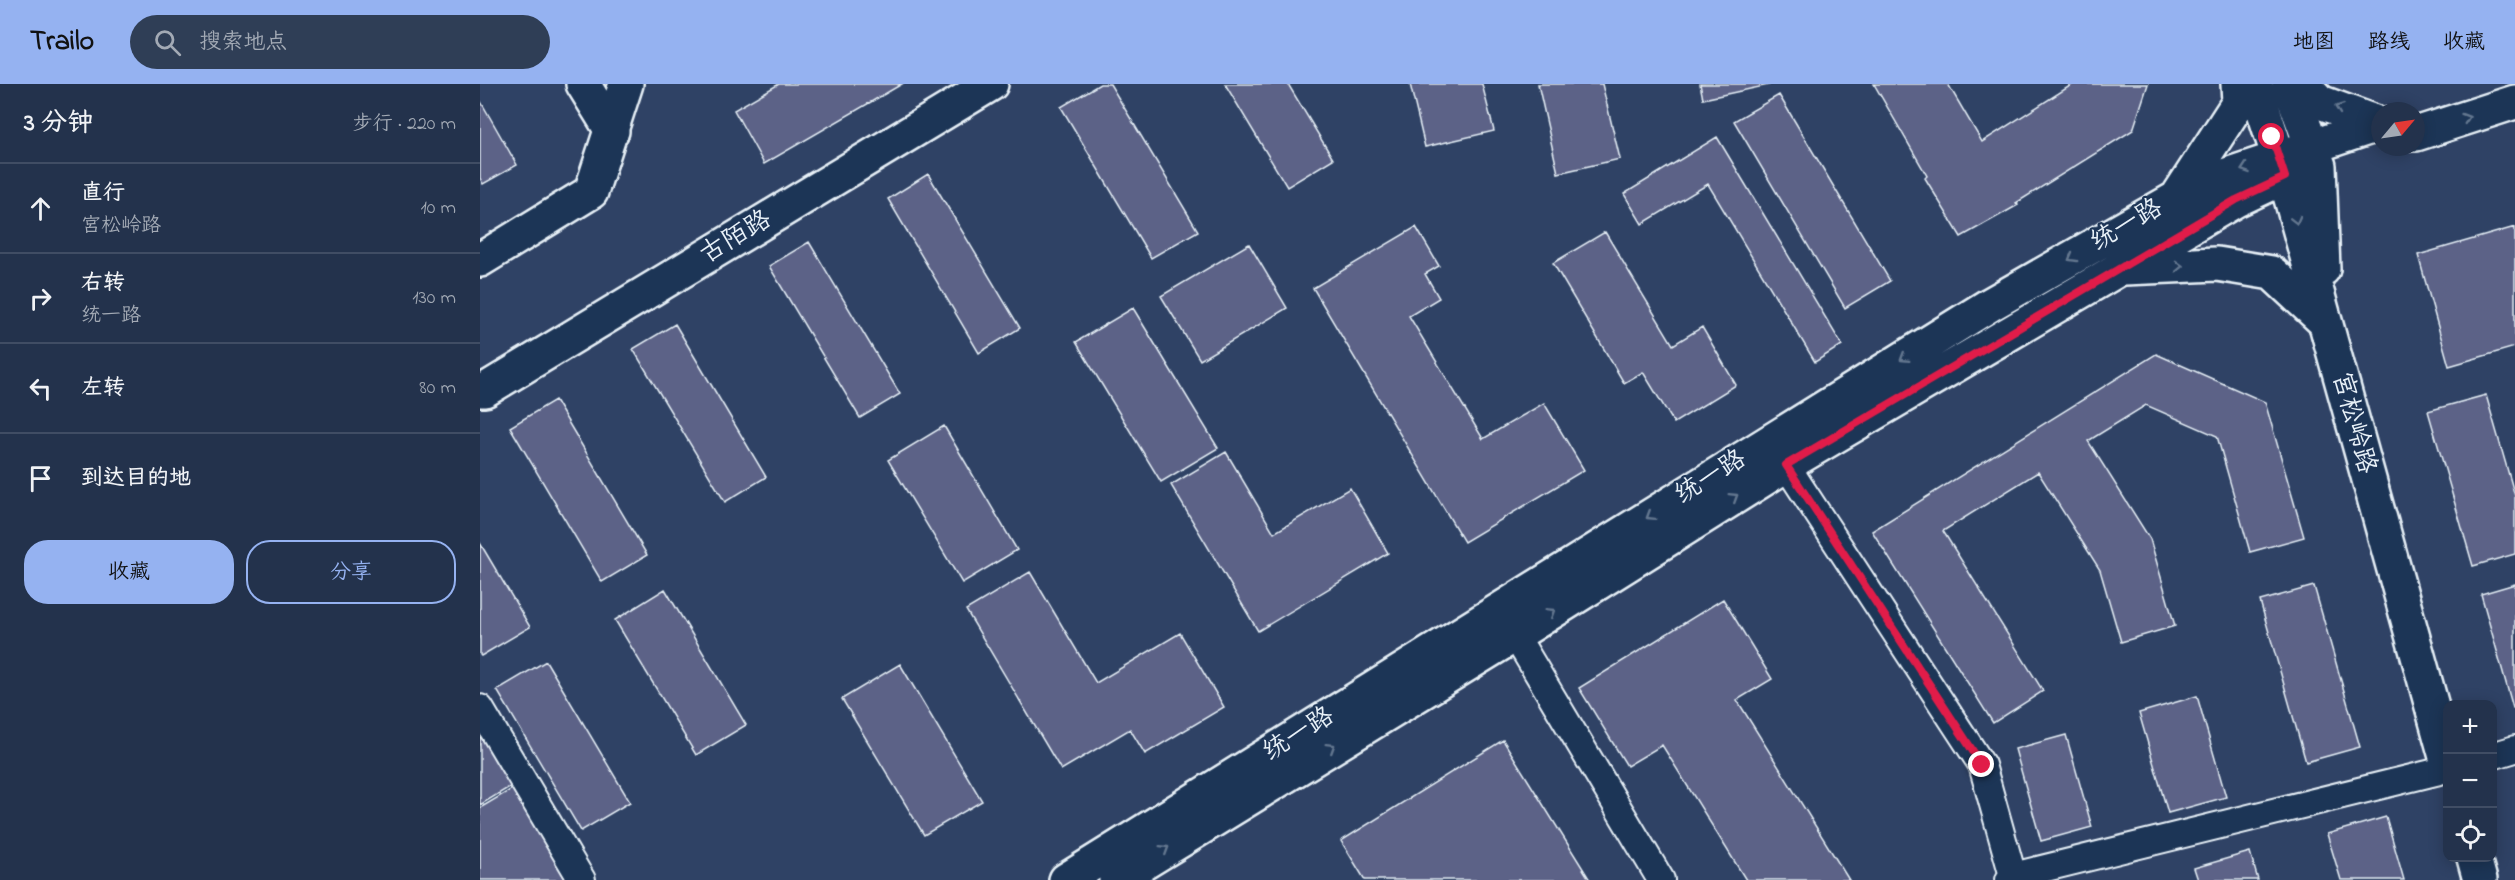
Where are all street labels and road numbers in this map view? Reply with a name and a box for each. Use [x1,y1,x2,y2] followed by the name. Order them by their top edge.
[2084,190,2170,262] street label: 统一路
[693,202,779,274] street label: 古陌路
[2321,368,2385,478] street label: 宫松岭路
[1668,441,1754,515] street label: 统一路
[1256,698,1342,772] street label: 统一路

